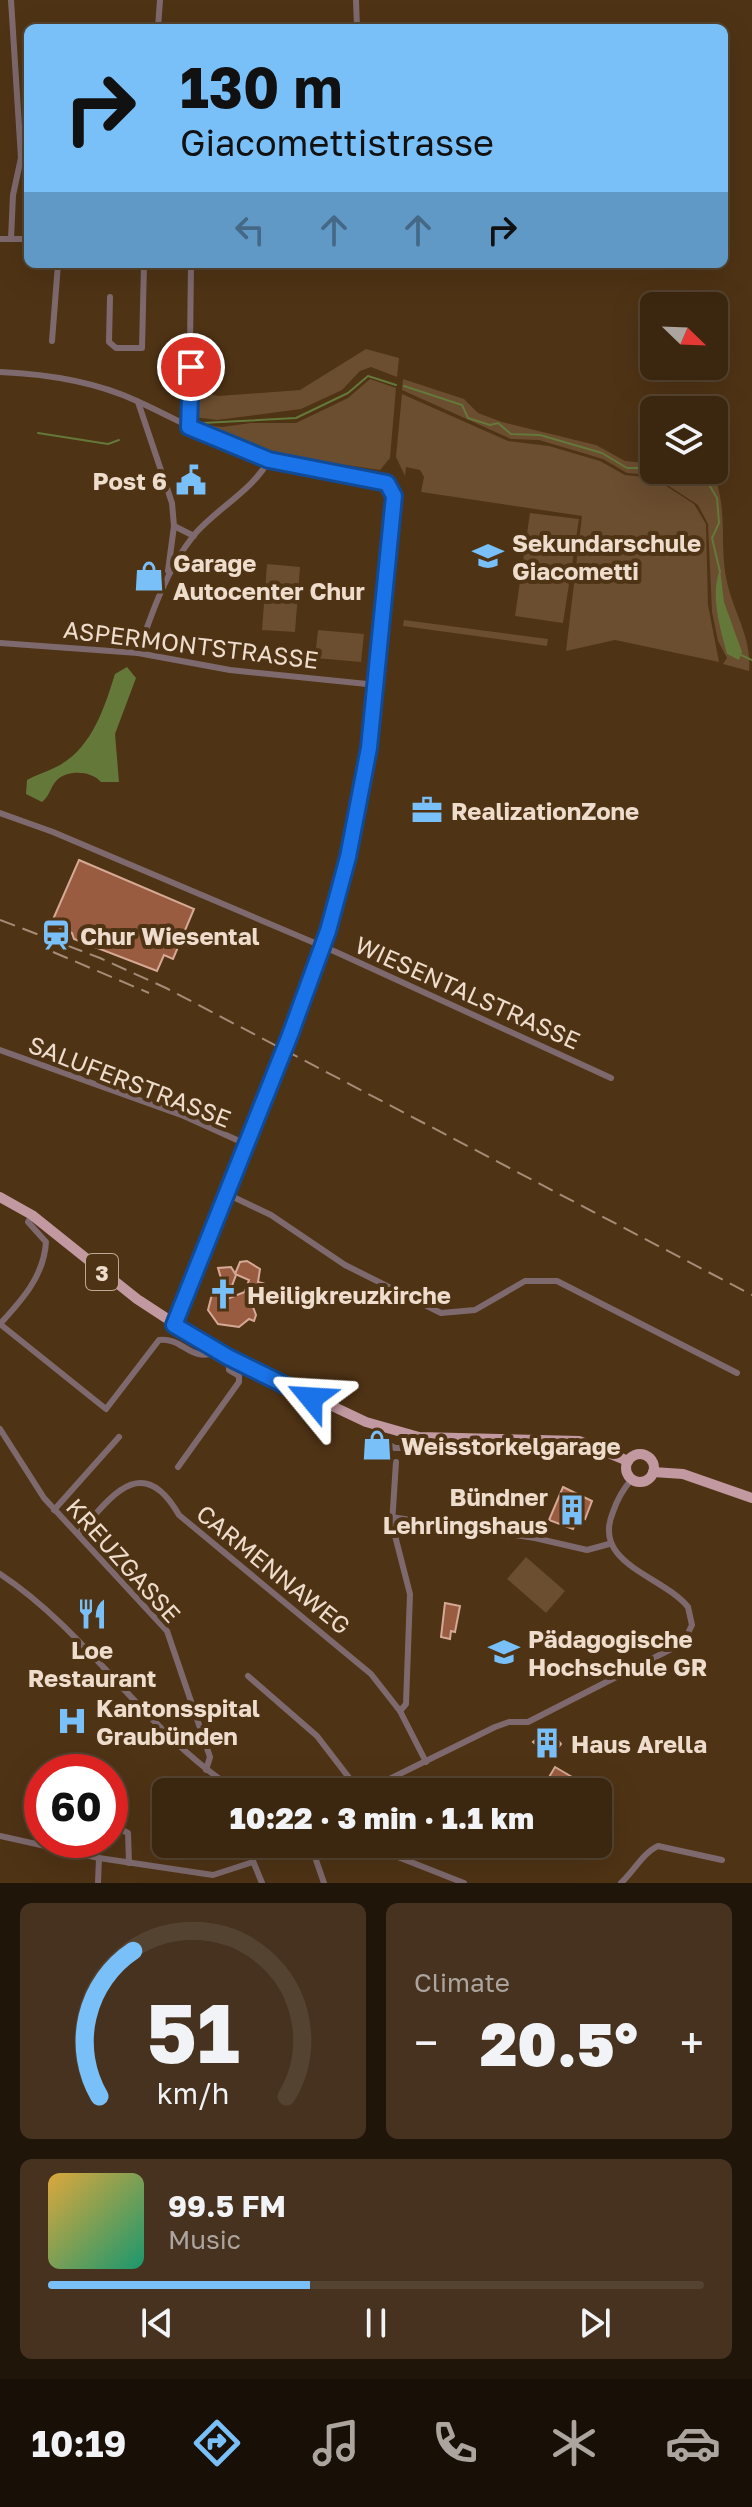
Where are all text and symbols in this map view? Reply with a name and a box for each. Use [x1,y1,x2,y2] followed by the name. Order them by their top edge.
[180,53,342,120] text: 130 m
[48,56,152,160] icon: right
[180,121,494,164] text: Giacomettistrasse
[228,208,272,252] icon: left
[312,208,356,252] icon: ahead
[396,208,440,252] icon: ahead
[480,208,524,252] icon: right
[640,292,728,380] north arrow
[640,292,728,484] map controls
[157,333,225,401] pin
[169,345,213,389] icon: arrive
[640,396,728,484] button: layers
[174,463,208,497] public building icon: Post 6
[93,466,167,495] place label: Post 6
[512,528,701,585] place label: Sekundarschule Giacometti
[471,539,505,573] school or university icon: Sekundarschule Giacometti
[173,548,365,605] place label: Garage Autocenter Chur
[132,559,166,593] shop icon: Garage Autocenter Chur
[62,614,320,674] street label: ASPERMONTSTRASSE
[410,793,444,827] office icon: RealizationZone
[451,796,639,825] place label: RealizationZone
[39,918,73,952] station icon: Chur Wiesental
[80,921,260,950] place label: Chur Wiesental
[351,929,585,1055] street label: WIESENTALSTRASSE
[25,1029,235,1133] street label: SALUFERSTRASSE
[86,1254,118,1290] road number: 3
[206,1277,240,1311] church icon: Heiligkreuzkirche
[247,1280,451,1309] place label: Heiligkreuzkirche
[269,1356,353,1440] position arrow
[360,1428,394,1462] shop icon: Weisstorkelgarage
[401,1431,621,1460] place label: Weisstorkelgarage
[383,1482,548,1539] place label: Bündner Lehrlingshaus
[61,1492,187,1628] street label: KREUZGASSE
[555,1493,589,1527] building icon: Bündner Lehrlingshaus
[191,1498,357,1640] street label: CARMENNAWEG
[75,1597,109,1631] restaurant icon: Loe Restaurant
[528,1624,707,1681] place label: Pädagogische Hochschule GR
[28,1635,156,1692] place label: Loe Restaurant
[487,1635,521,1669] school or university icon: Pädagogische Hochschule GR
[96,1693,260,1750] place label: Kantonsspital Graubünden
[55,1704,89,1738] hospital icon: Kantonsspital Graubünden
[530,1726,564,1760] building icon: Haus Arella
[571,1729,707,1758] place label: Haus Arella
[24,1754,128,1858] speed limit sign: 60
[230,1800,534,1836] text: 10:22 · 3 min · 1.1 km
[414,1967,510,1998] text: Climate
[146,1981,240,2081] text: 51
[480,2007,638,2079] text: 20.5°
[414,2016,438,2069] text: −
[680,2016,704,2069] text: +
[157,2076,229,2110] text: km/h
[168,2188,286,2224] text: 99.5 FM
[168,2224,241,2255] text: Music
[135,2301,179,2345] icon: previous
[354,2301,398,2345] icon: pause
[573,2301,617,2345] icon: next
[189,2415,245,2471] icon: directions
[308,2415,364,2471] icon: music
[427,2415,483,2471] icon: phone
[546,2415,602,2471] icon: climate
[665,2415,721,2471] icon: car
[31,2422,126,2465] text: 10:19

